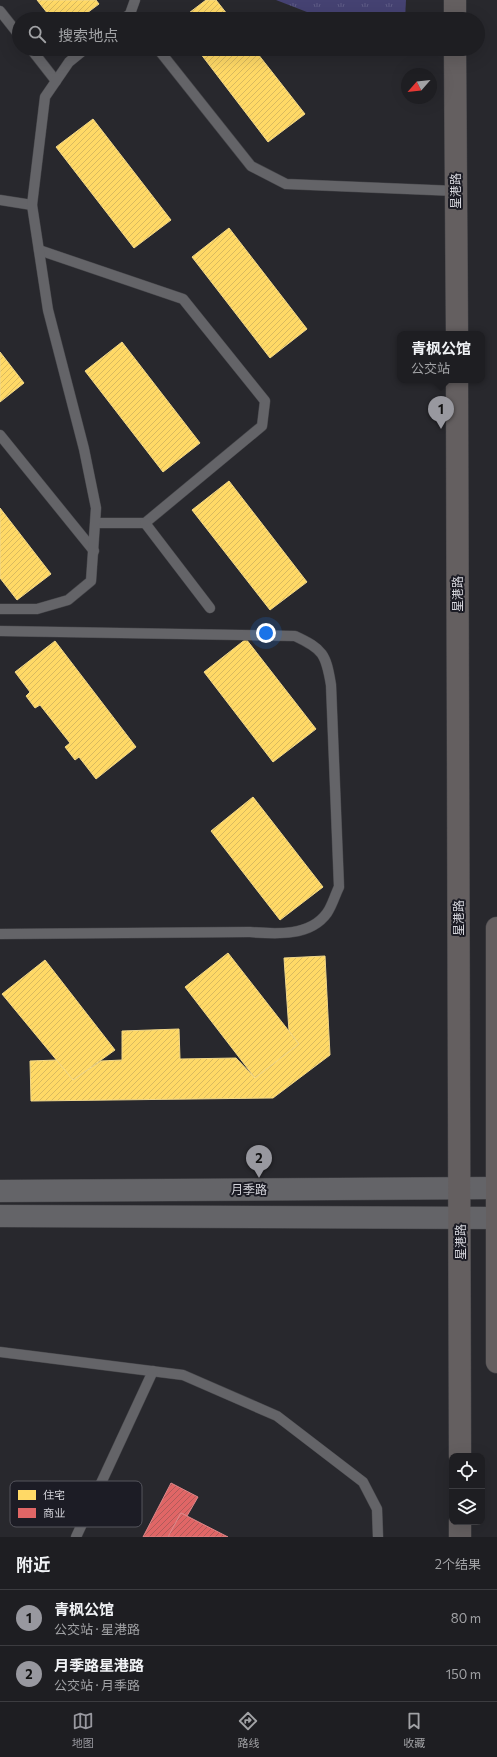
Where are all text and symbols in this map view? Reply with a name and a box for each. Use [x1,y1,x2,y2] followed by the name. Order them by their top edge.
[12,12,485,56] search box
[26,23,48,45] icon: search
[58,26,118,44] text: 搜索地点
[401,68,437,104] north arrow
[448,173,462,209] street label: 星港路
[397,331,485,383] popup
[411,339,471,357] text: 青枫公馆
[411,360,450,376] text: 公交站
[428,396,454,429] pin: 1
[450,576,464,612] street label: 星港路
[256,623,276,643] your location
[451,900,465,936] street label: 星港路
[246,1145,272,1178] pin: 2
[231,1182,267,1196] street label: 月季路
[453,1224,467,1260] street label: 星港路
[449,1453,485,1525] map controls
[449,1453,485,1489] button: locate
[10,1481,142,1527] legend
[43,1488,65,1501] text: 住宅
[449,1489,485,1525] button: layers
[43,1506,65,1519] text: 商业
[16,1554,50,1575] text: 附近
[435,1556,481,1572] text: 2个结果
[54,1600,114,1618] text: 青枫公馆
[26,1610,32,1626] text: 1
[451,1610,481,1626] text: 80 m
[54,1621,140,1637] text: 公交站 · 星港路
[54,1656,144,1674] text: 月季路星港路
[25,1666,33,1682] text: 2
[446,1666,481,1682] text: 150 m
[54,1677,140,1693] text: 公交站 · 月季路
[72,1710,94,1750] tab: 地图
[237,1710,259,1750] tab: 路线
[403,1710,425,1750] tab: 收藏

